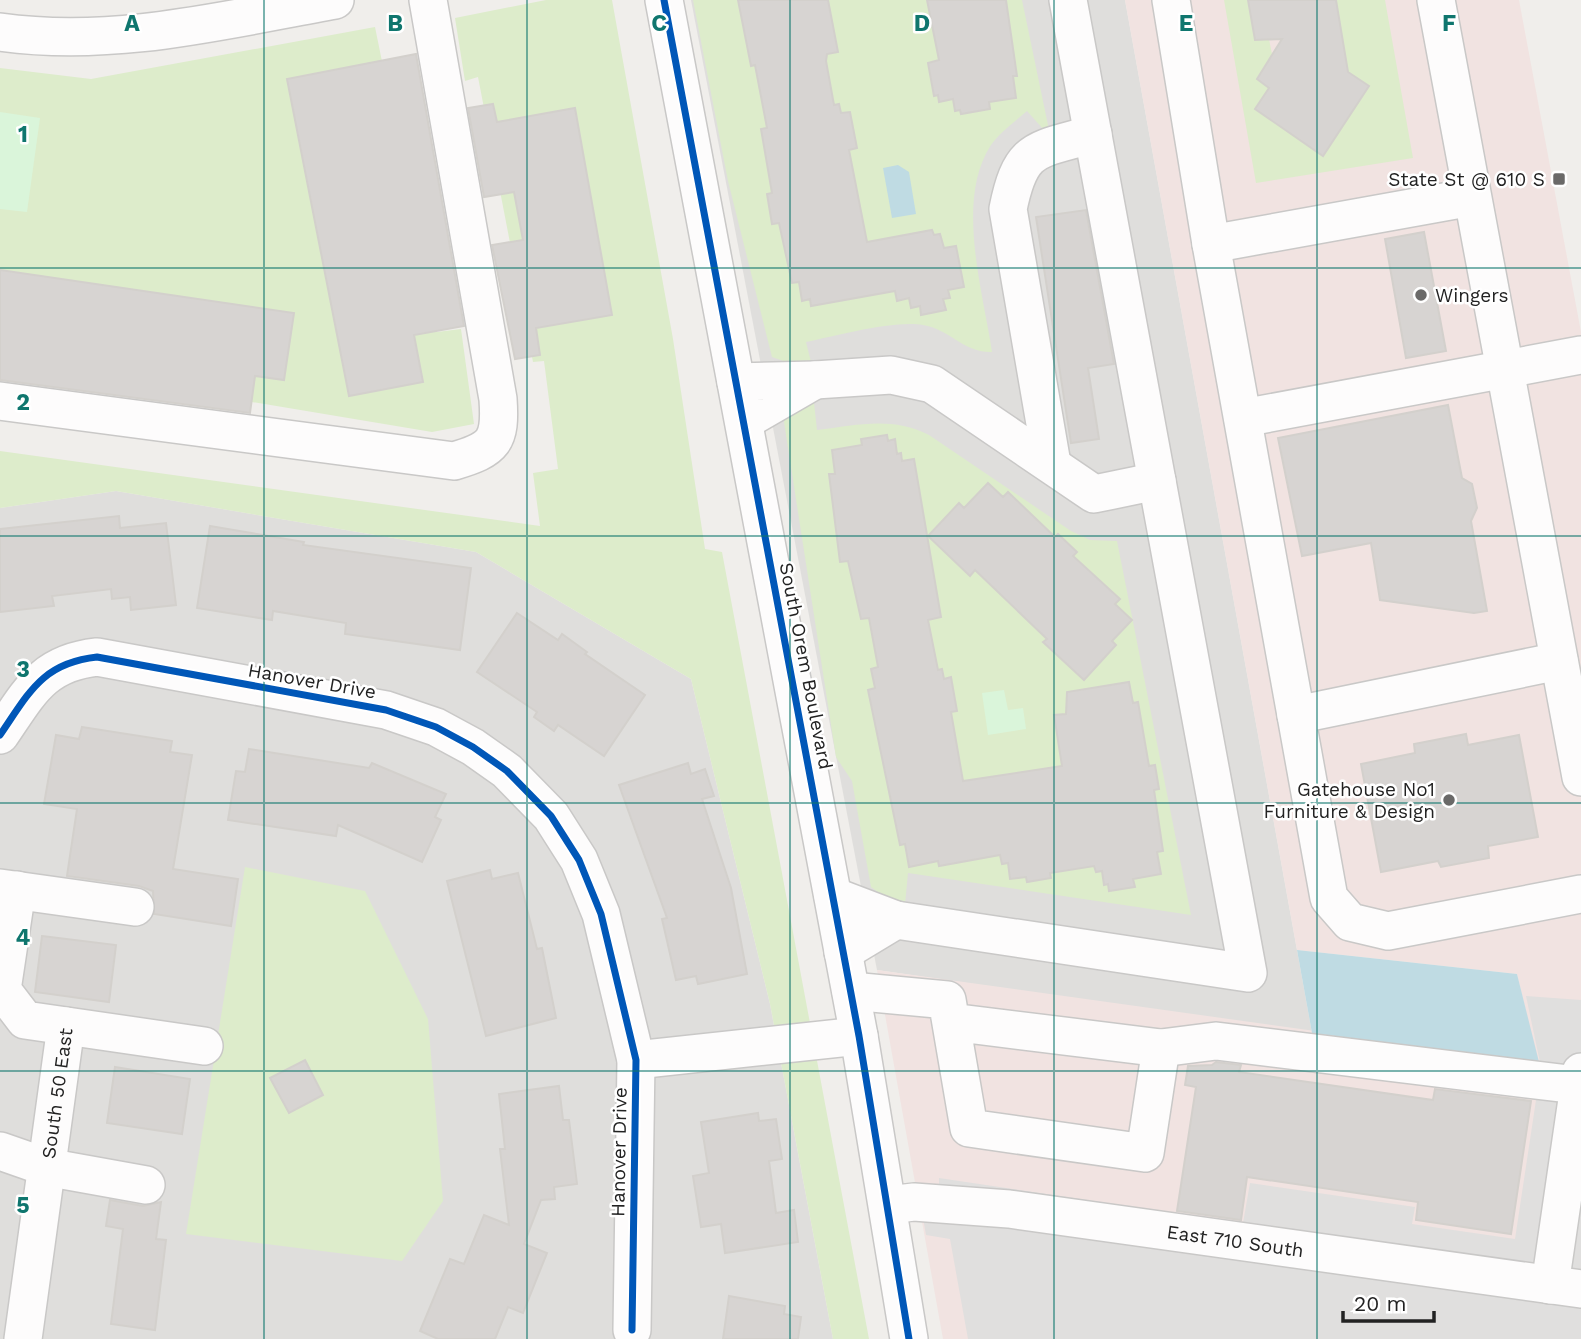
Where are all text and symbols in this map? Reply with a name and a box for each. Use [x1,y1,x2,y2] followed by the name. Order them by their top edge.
[124,10,140,37] text: A
[387,10,403,37] text: B
[651,10,667,37] text: C
[914,10,930,37] text: D
[1179,10,1193,37] text: E
[1442,10,1456,37] text: F
[18,121,28,148] text: 1
[1388,168,1545,191] place label: State St @ 610 S
[1551,171,1567,187] marker: State St @ 610 S
[1435,284,1509,307] place label: Wingers
[1413,287,1429,303] marker: Wingers
[16,389,30,416] text: 2
[775,561,837,771] street label: South Orem Boulevard
[16,656,30,683] text: 3
[246,658,378,704] street label: Hanover Drive
[1263,778,1435,823] place label: Gatehouse No1 Furniture & Design
[1441,792,1457,808] marker: Gatehouse No1 Furniture & Design
[16,924,31,951] text: 4
[36,1026,77,1160] street label: South 50 East
[606,1087,632,1217] street label: Hanover Drive
[16,1192,30,1219] text: 5
[1165,1220,1305,1262] street label: East 710 South
[1343,1280,1434,1324] scale bar
[1354,1291,1406,1316] text: 20 m

